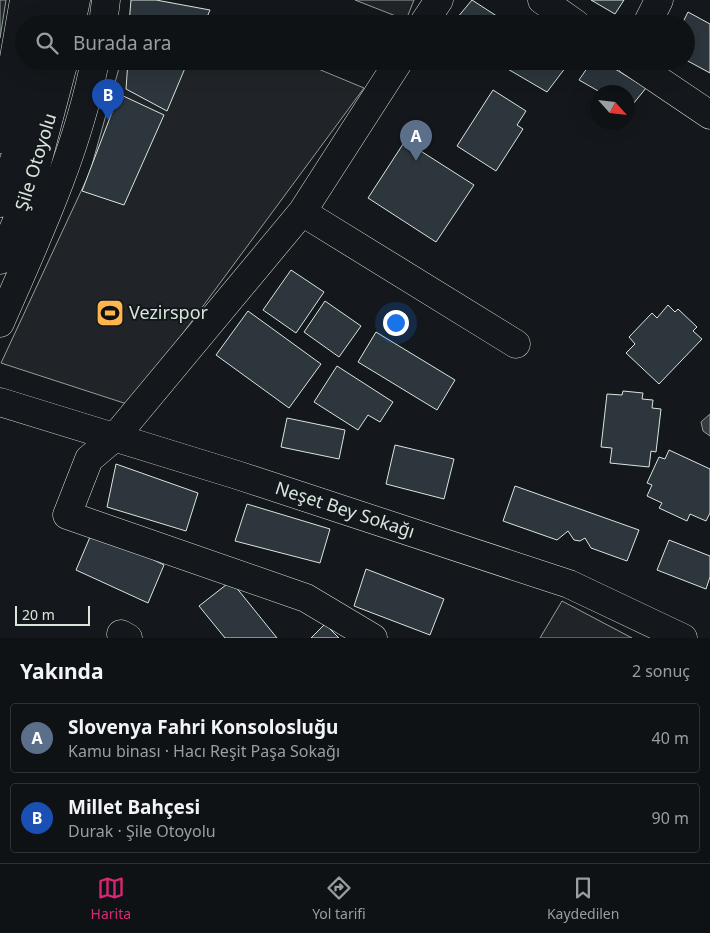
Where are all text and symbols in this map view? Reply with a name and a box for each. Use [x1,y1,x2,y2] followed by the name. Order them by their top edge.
[15,15,695,70] search box
[33,29,61,57] icon: search
[73,30,171,56] text: Burada ara
[92,79,124,120] pin: B
[590,85,635,130] north arrow
[9,110,61,213] street label: Şile Otoyolu
[400,120,432,161] pin: A
[95,298,125,328] sports icon: Vezirspor
[129,300,209,324] place label: Vezirspor
[383,310,409,336] your location
[272,475,418,543] street label: Neşet Bey Sokağı
[15,603,90,626] scale bar
[22,605,55,624] text: 20 m
[20,657,103,685] text: Yakında
[632,660,690,682] text: 2 sonuç
[68,714,338,740] text: Slovenya Fahri Konsolosluğu
[31,727,43,749] text: A
[652,727,689,749] text: 40 m
[68,740,340,762] text: Kamu binası · Hacı Reşit Paşa Sokağı
[68,794,200,820] text: Millet Bahçesi
[32,807,42,829] text: B
[652,807,689,829] text: 90 m
[68,820,216,842] text: Durak · Şile Otoyolu
[91,874,131,923] tab: Harita
[312,874,366,923] tab: Yol tarifi
[547,874,619,923] tab: Kaydedilen

